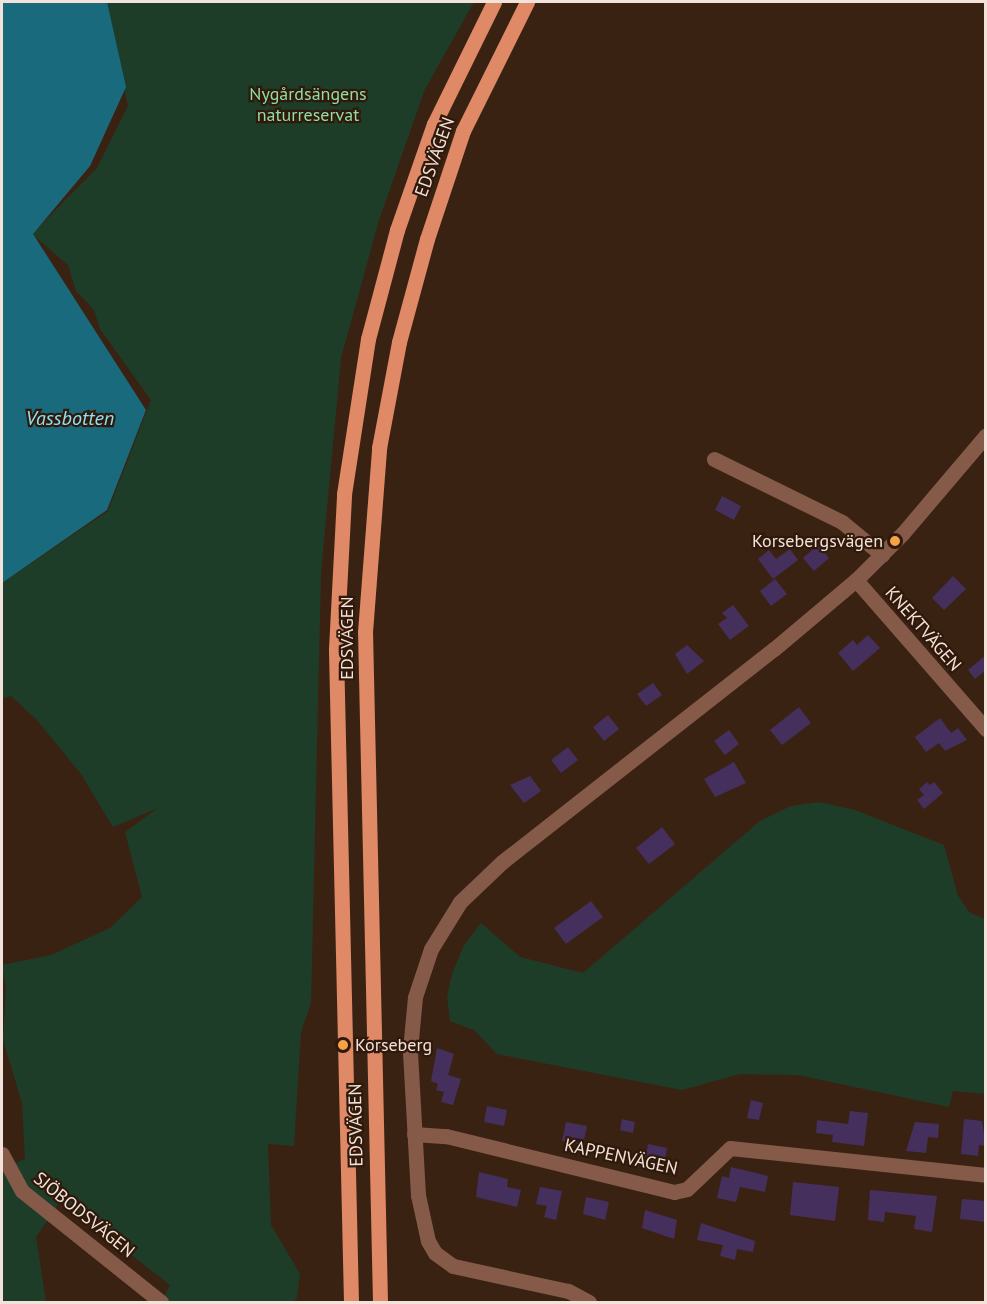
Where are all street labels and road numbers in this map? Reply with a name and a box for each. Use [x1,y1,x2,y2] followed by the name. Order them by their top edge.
[411,114,459,200] street label: EDSVÄGEN
[880,582,966,676] street label: KNEKTVÄGEN
[336,596,358,680] street label: EDSVÄGEN
[344,1083,368,1167] street label: EDSVÄGEN
[562,1134,680,1180] street label: KAPPENVÄGEN
[29,1168,139,1262] street label: SJÖBODSVÄGEN

